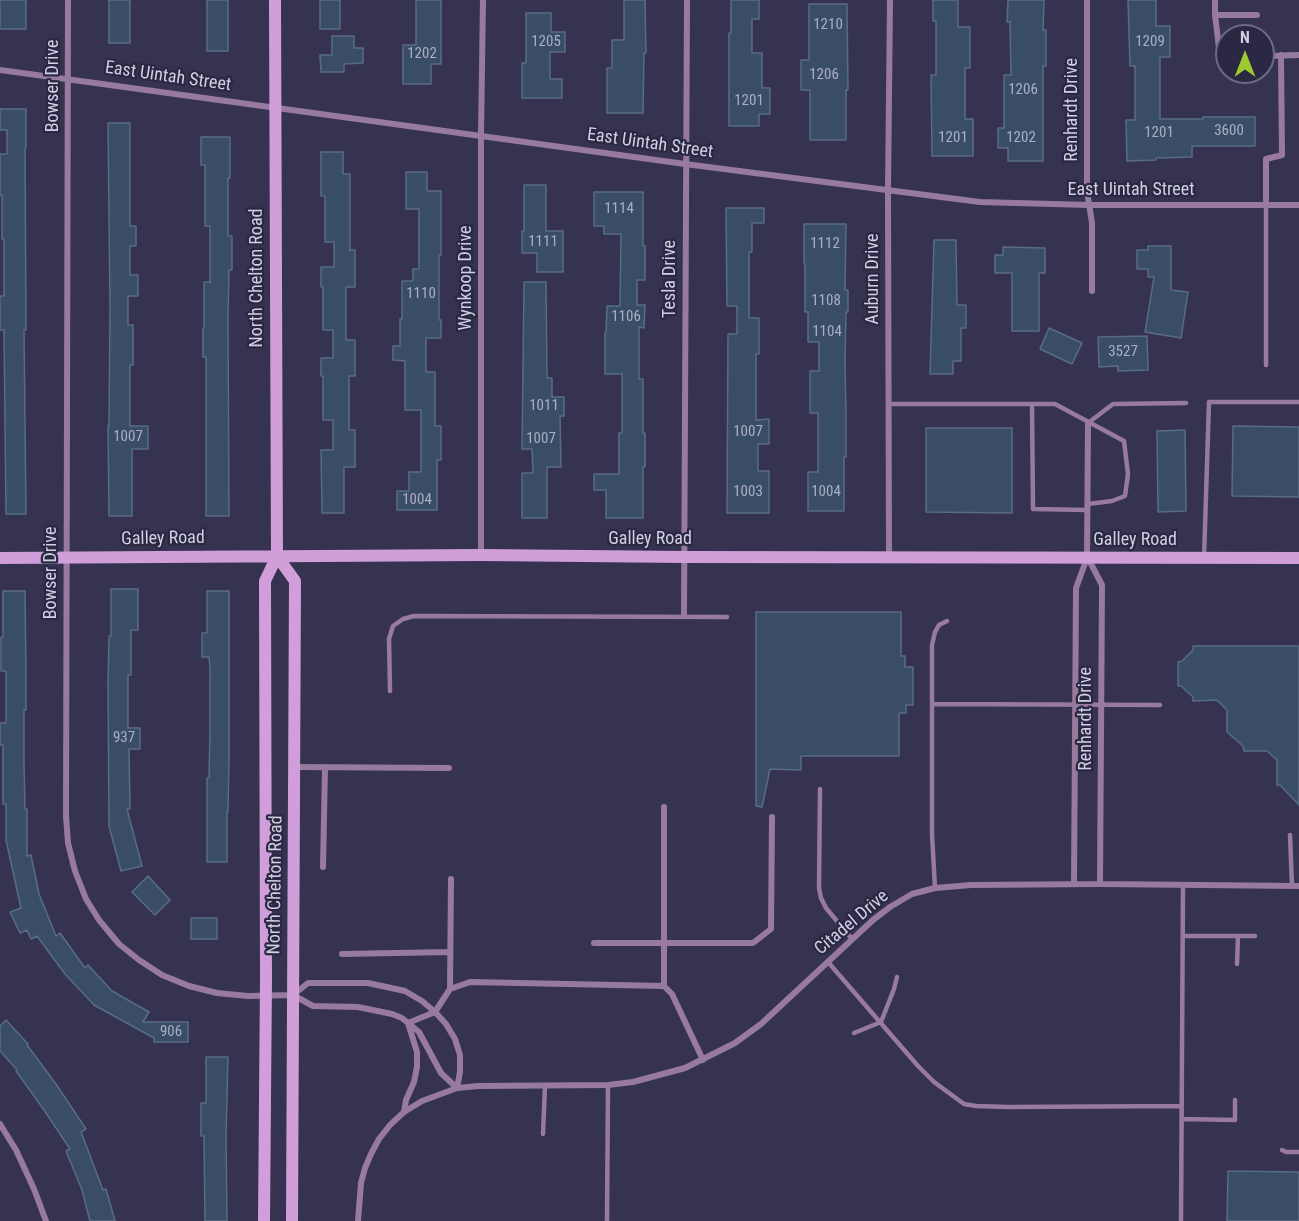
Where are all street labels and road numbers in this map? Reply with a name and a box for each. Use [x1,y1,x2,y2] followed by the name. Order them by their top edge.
[42,40,64,132] street label: Bowser Drive
[104,57,232,97] street label: East Uintah Street
[1061,58,1083,162] street label: Renhardt Drive
[586,124,714,164] street label: East Uintah Street
[1067,179,1195,201] street label: East Uintah Street
[246,209,268,347] street label: North Chelton Road
[455,225,477,331] street label: Wynkoop Drive
[862,234,884,324] street label: Auburn Drive
[659,240,681,318] street label: Tesla Drive
[40,527,62,619] street label: Bowser Drive
[121,527,205,551] street label: Galley Road
[608,528,692,550] street label: Galley Road
[1093,529,1177,551] street label: Galley Road
[1075,667,1097,771] street label: Renhardt Drive
[264,815,288,955] street label: North Chelton Road
[811,886,893,960] street label: Citadel Drive

